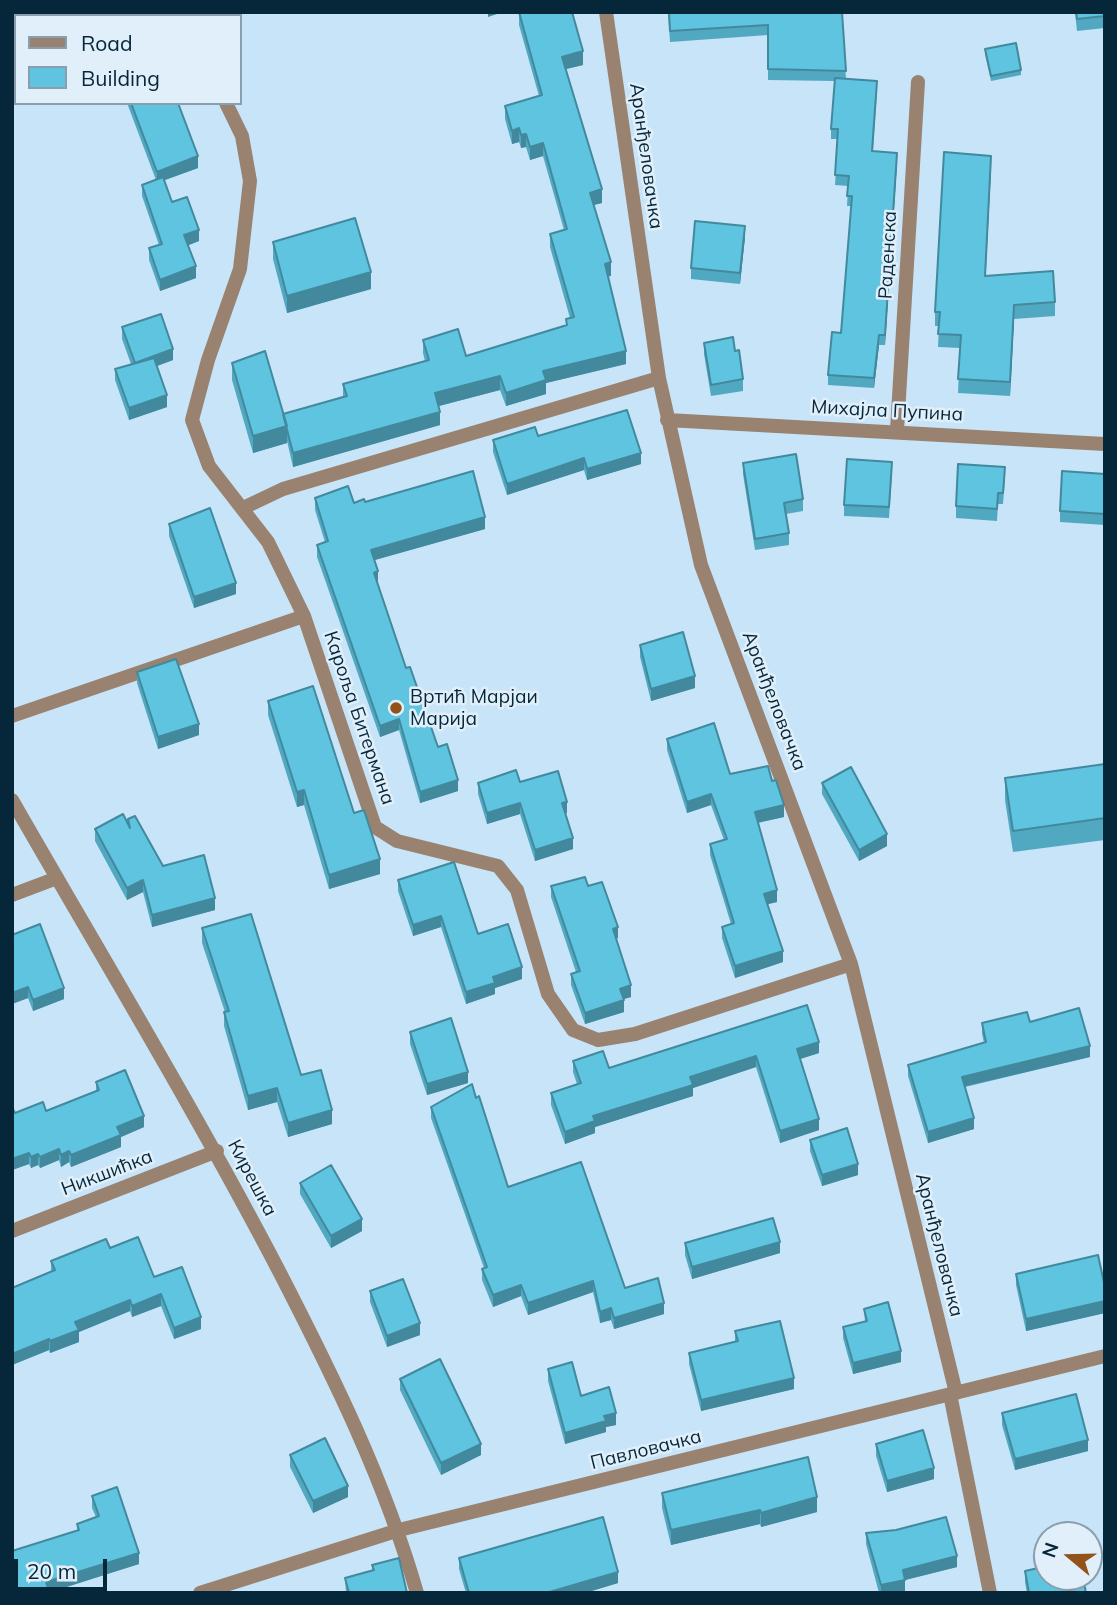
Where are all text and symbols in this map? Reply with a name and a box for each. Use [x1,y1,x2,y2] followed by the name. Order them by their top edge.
[14,14,242,105] legend
[81,30,132,56] text: Road
[81,65,160,91] text: Building
[624,82,668,230] street label: Аранђеловачка
[874,210,902,300] street label: Раденска
[810,396,964,426] street label: Михајла Пупина
[319,628,399,808] street label: Кароља Битермана
[737,628,811,774] street label: Аранђеловачка
[410,686,538,730] place label: Вртић Марјаи Марија
[388,700,404,716] marker: Вртић Марјаи Марија
[222,1136,282,1220] street label: Кирешка
[58,1145,156,1201] street label: Никшићка
[910,1171,968,1319] street label: Аранђеловачка
[588,1425,704,1475] street label: Павловачка
[1033,1521,1103,1591] north arrow
[1036,1539,1064,1561] text: N
[18,1546,110,1590] scale bar
[27,1558,76,1584] text: 20 m

